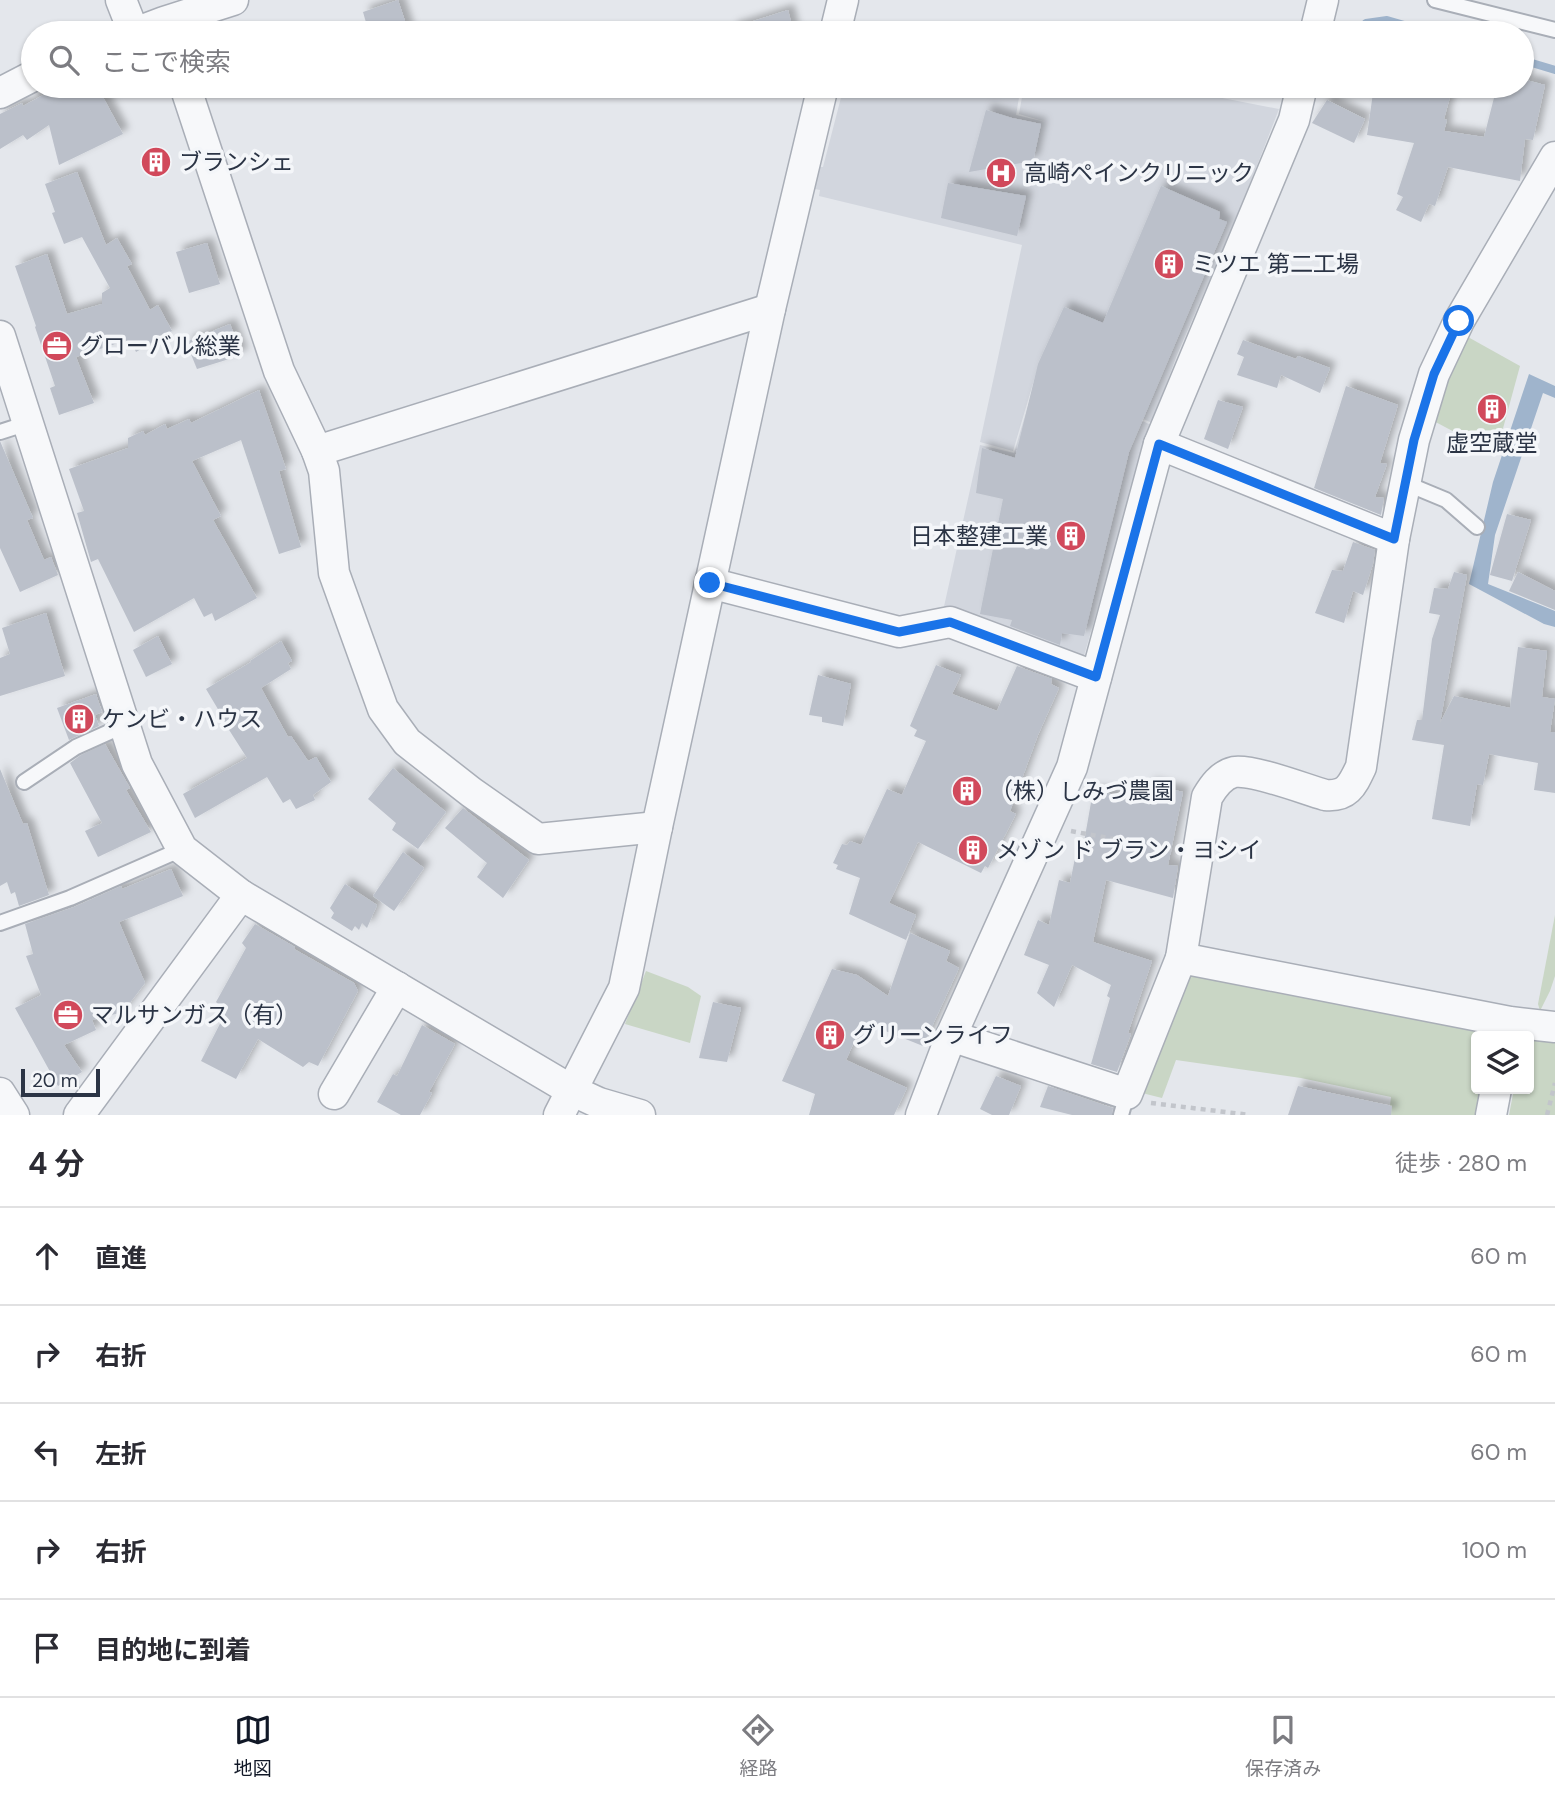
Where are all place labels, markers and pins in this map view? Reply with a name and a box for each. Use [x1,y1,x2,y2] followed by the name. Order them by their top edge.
[139,145,173,179] building icon: ブランシェ
[179,147,294,177] place label: ブランシェ
[984,156,1018,190] hospital icon: 高崎ペインクリニック
[1024,158,1254,188] place label: 高崎ペインクリニック
[1152,247,1186,281] building icon: ミツエ 第二工場
[1192,249,1359,279] place label: ミツエ 第二工場
[40,329,74,363] office icon: グローバル総業
[80,331,241,361] place label: グローバル総業
[1475,392,1509,426] building icon: 虚空蔵堂
[1446,428,1538,458] place label: 虚空蔵堂
[1054,519,1088,553] building icon: 日本整建工業
[910,521,1048,551] place label: 日本整建工業
[62,702,96,736] building icon: ケンビ・ハウス
[102,704,262,734] place label: ケンビ・ハウス
[950,774,984,808] building icon: （株）しみづ農園
[990,776,1174,806] place label: （株）しみづ農園
[956,833,990,867] building icon: メゾン ド ブラン・ヨシイ
[996,835,1261,865] place label: メゾン ド ブラン・ヨシイ
[51,998,85,1032] office icon: マルサンガス（有）
[91,1000,298,1030] place label: マルサンガス（有）
[813,1018,847,1052] building icon: グリーンライフ
[853,1020,1013,1050] place label: グリーンライフ

